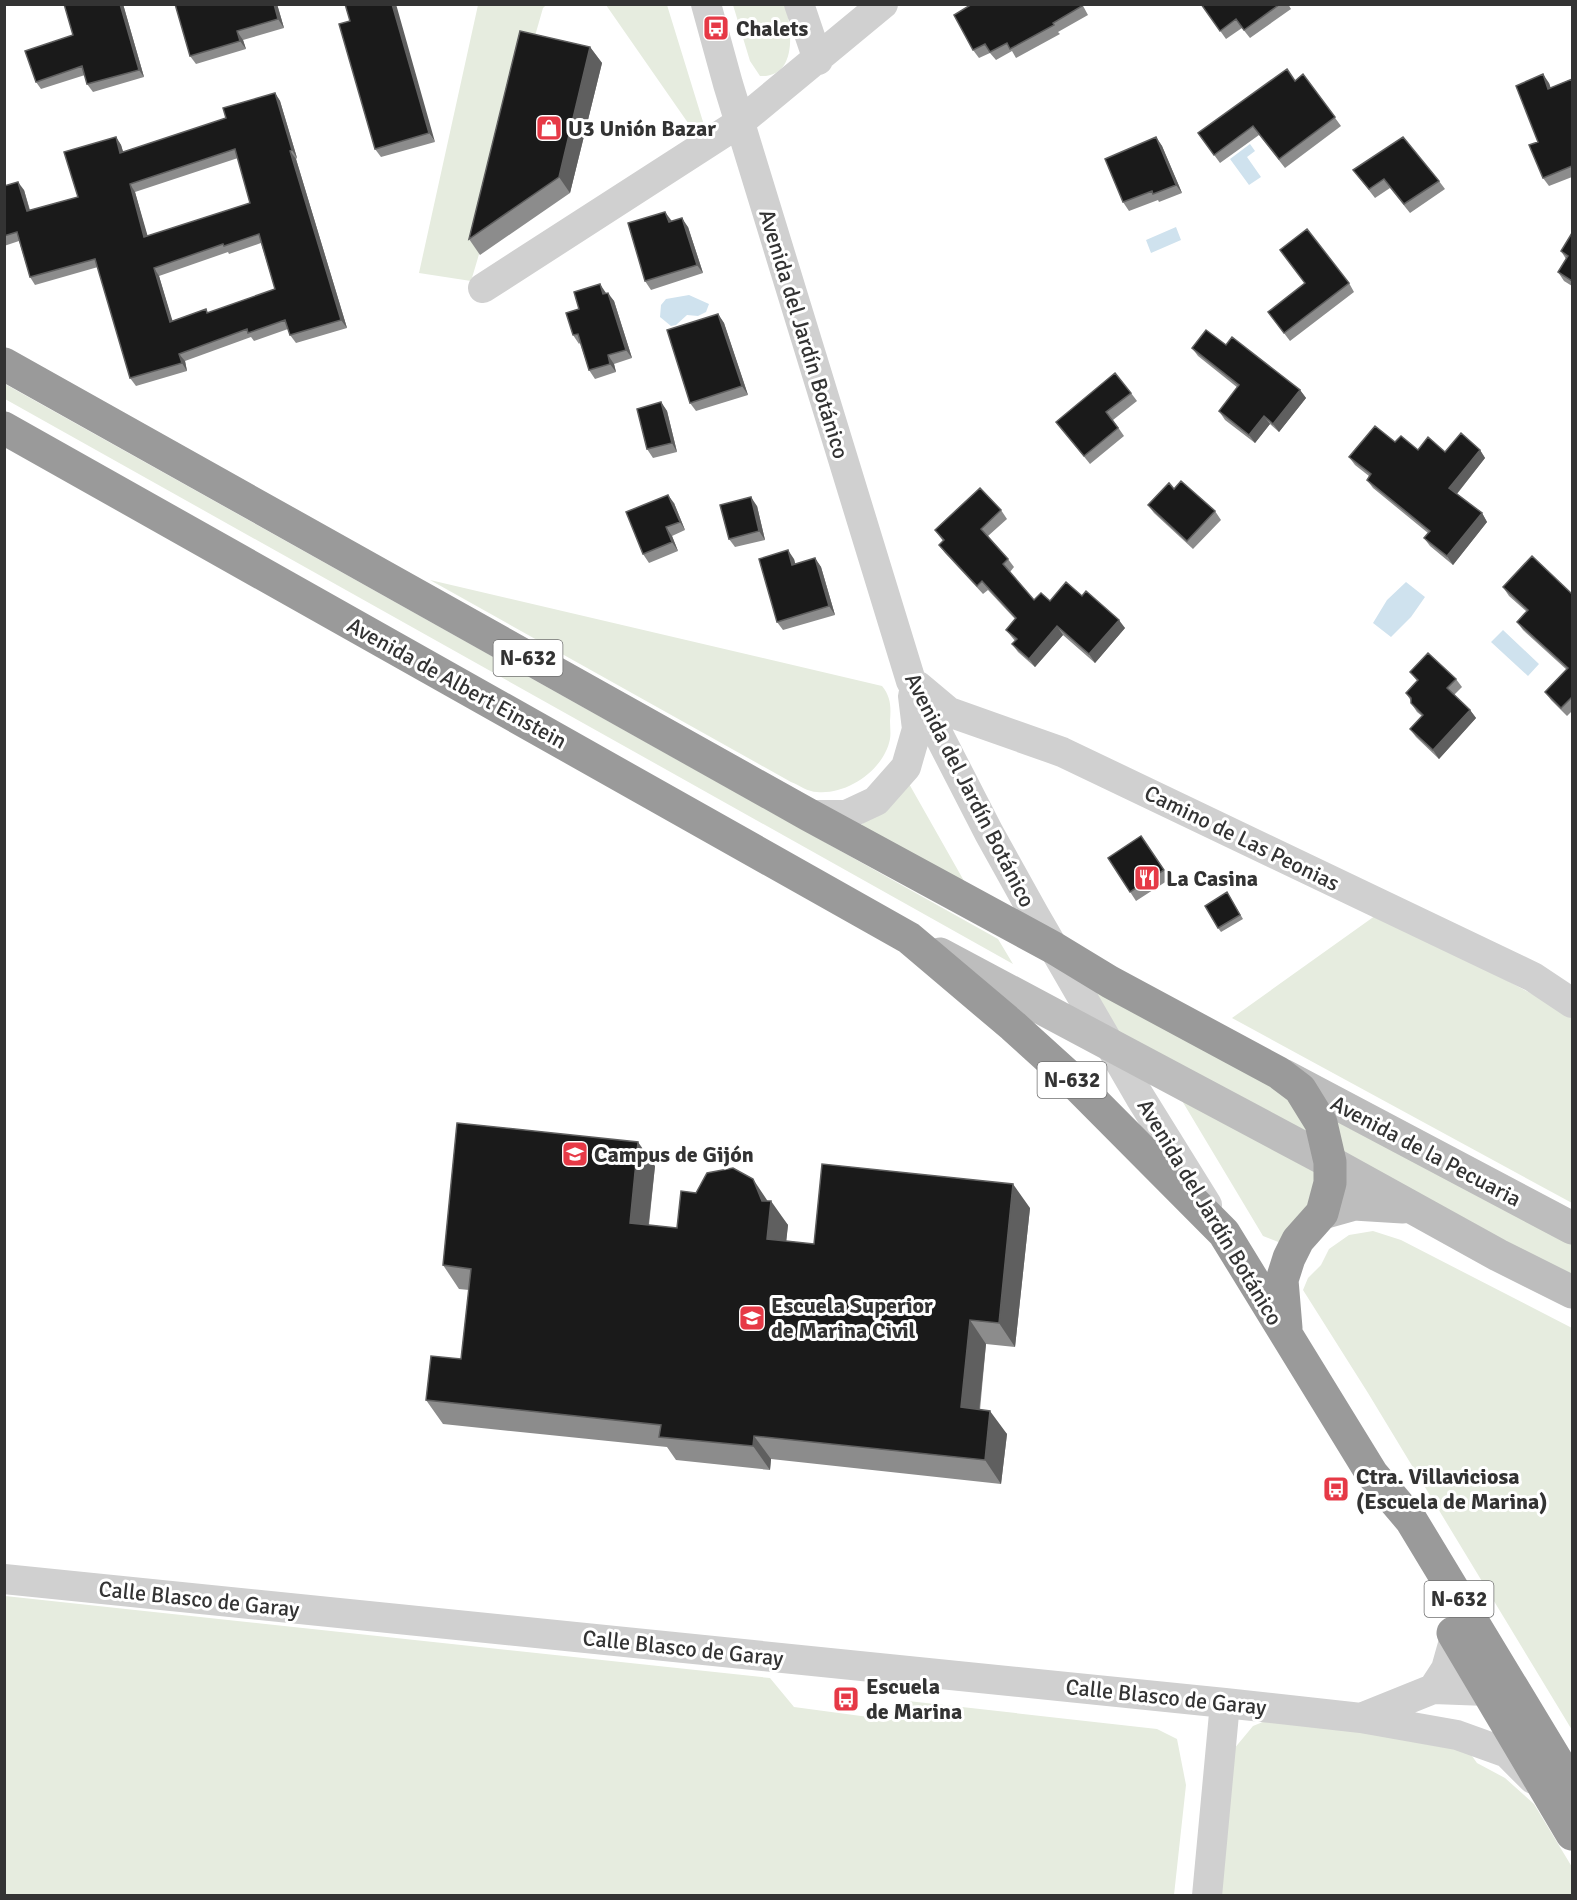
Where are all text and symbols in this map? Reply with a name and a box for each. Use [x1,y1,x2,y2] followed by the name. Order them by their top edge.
[701,13,731,43] bus stop icon: Chalets
[736,15,808,42] place label: Chalets
[534,113,564,143] shop icon: U3 Unión Bazar
[568,115,716,142] place label: U3 Unión Bazar
[753,206,855,462] street label: Avenida del Jardín Botánico
[342,611,572,755] street label: Avenida de Albert Einstein
[494,640,562,676] road number: N-632
[899,668,1041,912] street label: Avenida del Jardín Botánico
[1140,779,1344,897] street label: Camino de Las Peonias
[1132,863,1162,893] restaurant icon: La Casina
[1166,865,1258,892] place label: La Casina
[1038,1062,1106,1098] road number: N-632
[1326,1089,1526,1213] street label: Avenida de la Pecuaria
[1132,1094,1288,1330] street label: Avenida del Jardín Botánico
[560,1139,590,1169] school or university icon: Campus de Gijón
[594,1141,754,1168] place label: Campus de Gijón
[771,1292,933,1344] place label: Escuela Superior de Marina Civil
[737,1303,767,1333] school or university icon: Escuela Superior de Marina Civil
[1356,1463,1548,1515] place label: Ctra. Villaviciosa (Escuela de Marina)
[1321,1474,1351,1504] bus stop icon: Ctra. Villaviciosa (Escuela de Marina)
[97,1575,301,1623] street label: Calle Blasco de Garay
[1424,1581,1494,1617] road number: N-632
[581,1624,785,1672] street label: Calle Blasco de Garay
[866,1673,962,1725] place label: Escuela de Marina
[1064,1673,1268,1721] street label: Calle Blasco de Garay
[831,1684,861,1714] bus stop icon: Escuela de Marina

